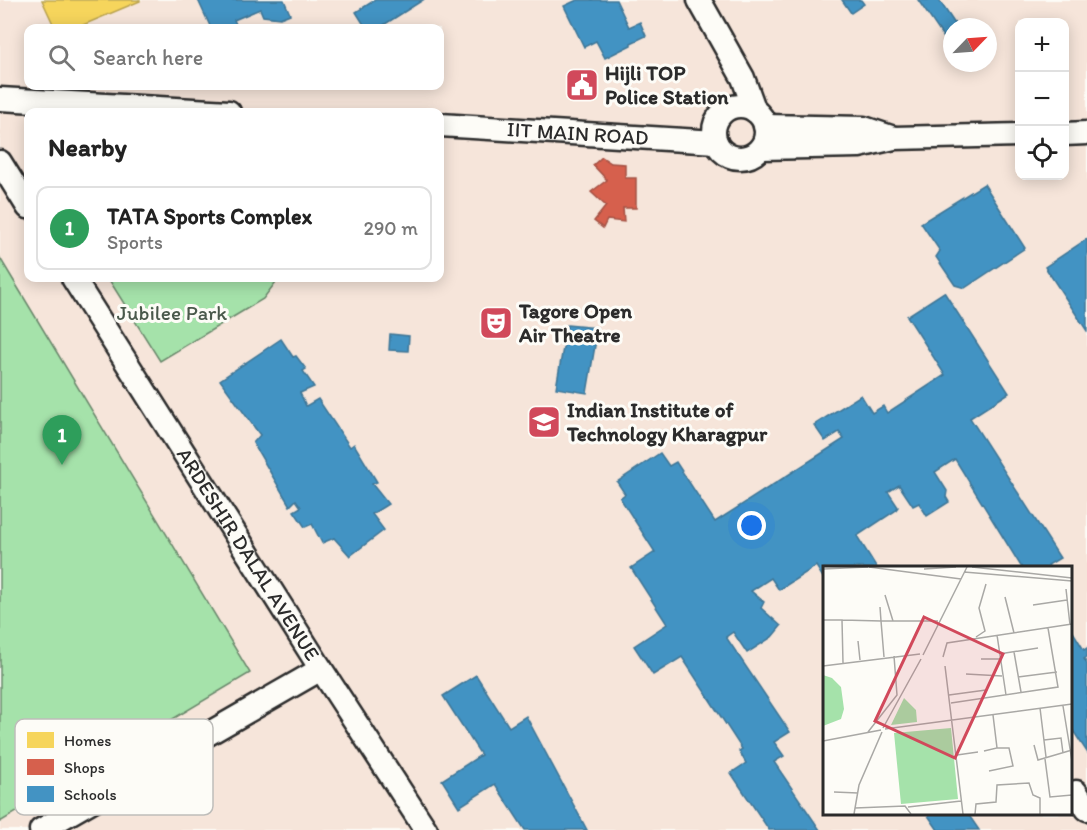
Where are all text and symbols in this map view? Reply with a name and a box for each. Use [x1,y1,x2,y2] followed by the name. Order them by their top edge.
[943,18,997,72] north arrow
[1015,18,1069,180] map controls
[1015,18,1069,72] button: +
[24,24,444,90] search box
[45,41,78,74] icon: search
[93,44,203,71] text: Search here
[605,60,729,109] place label: Hijli TOP Police Station
[564,67,600,103] public building icon: Hijli TOP Police Station
[1015,72,1069,126] button: −
[506,116,649,150] street label: IIT MAIN ROAD
[1015,126,1069,180] button: locate
[48,131,127,163] text: Nearby
[107,203,312,230] text: TATA Sports Complex
[65,216,74,240] text: 1
[363,216,418,240] text: 290 m
[107,230,163,254] text: Sports
[518,298,632,347] place label: Tagore Open Air Theatre
[117,300,227,325] park label: Jubilee Park
[478,305,514,341] theatre icon: Tagore Open Air Theatre
[566,397,768,447] place label: Indian Institute of Technology Kharagpur
[526,404,562,440] school or university icon: Indian Institute of Technology Kharagpur
[42,416,82,465] pin: 1
[172,443,325,665] street label: ARDESHIR DALAL AVENUE
[737,511,766,540] your location
[823,566,1072,815] inset map
[15,719,213,815] legend
[64,731,111,750] text: Homes
[64,758,105,777] text: Shops
[64,785,117,804] text: Schools

